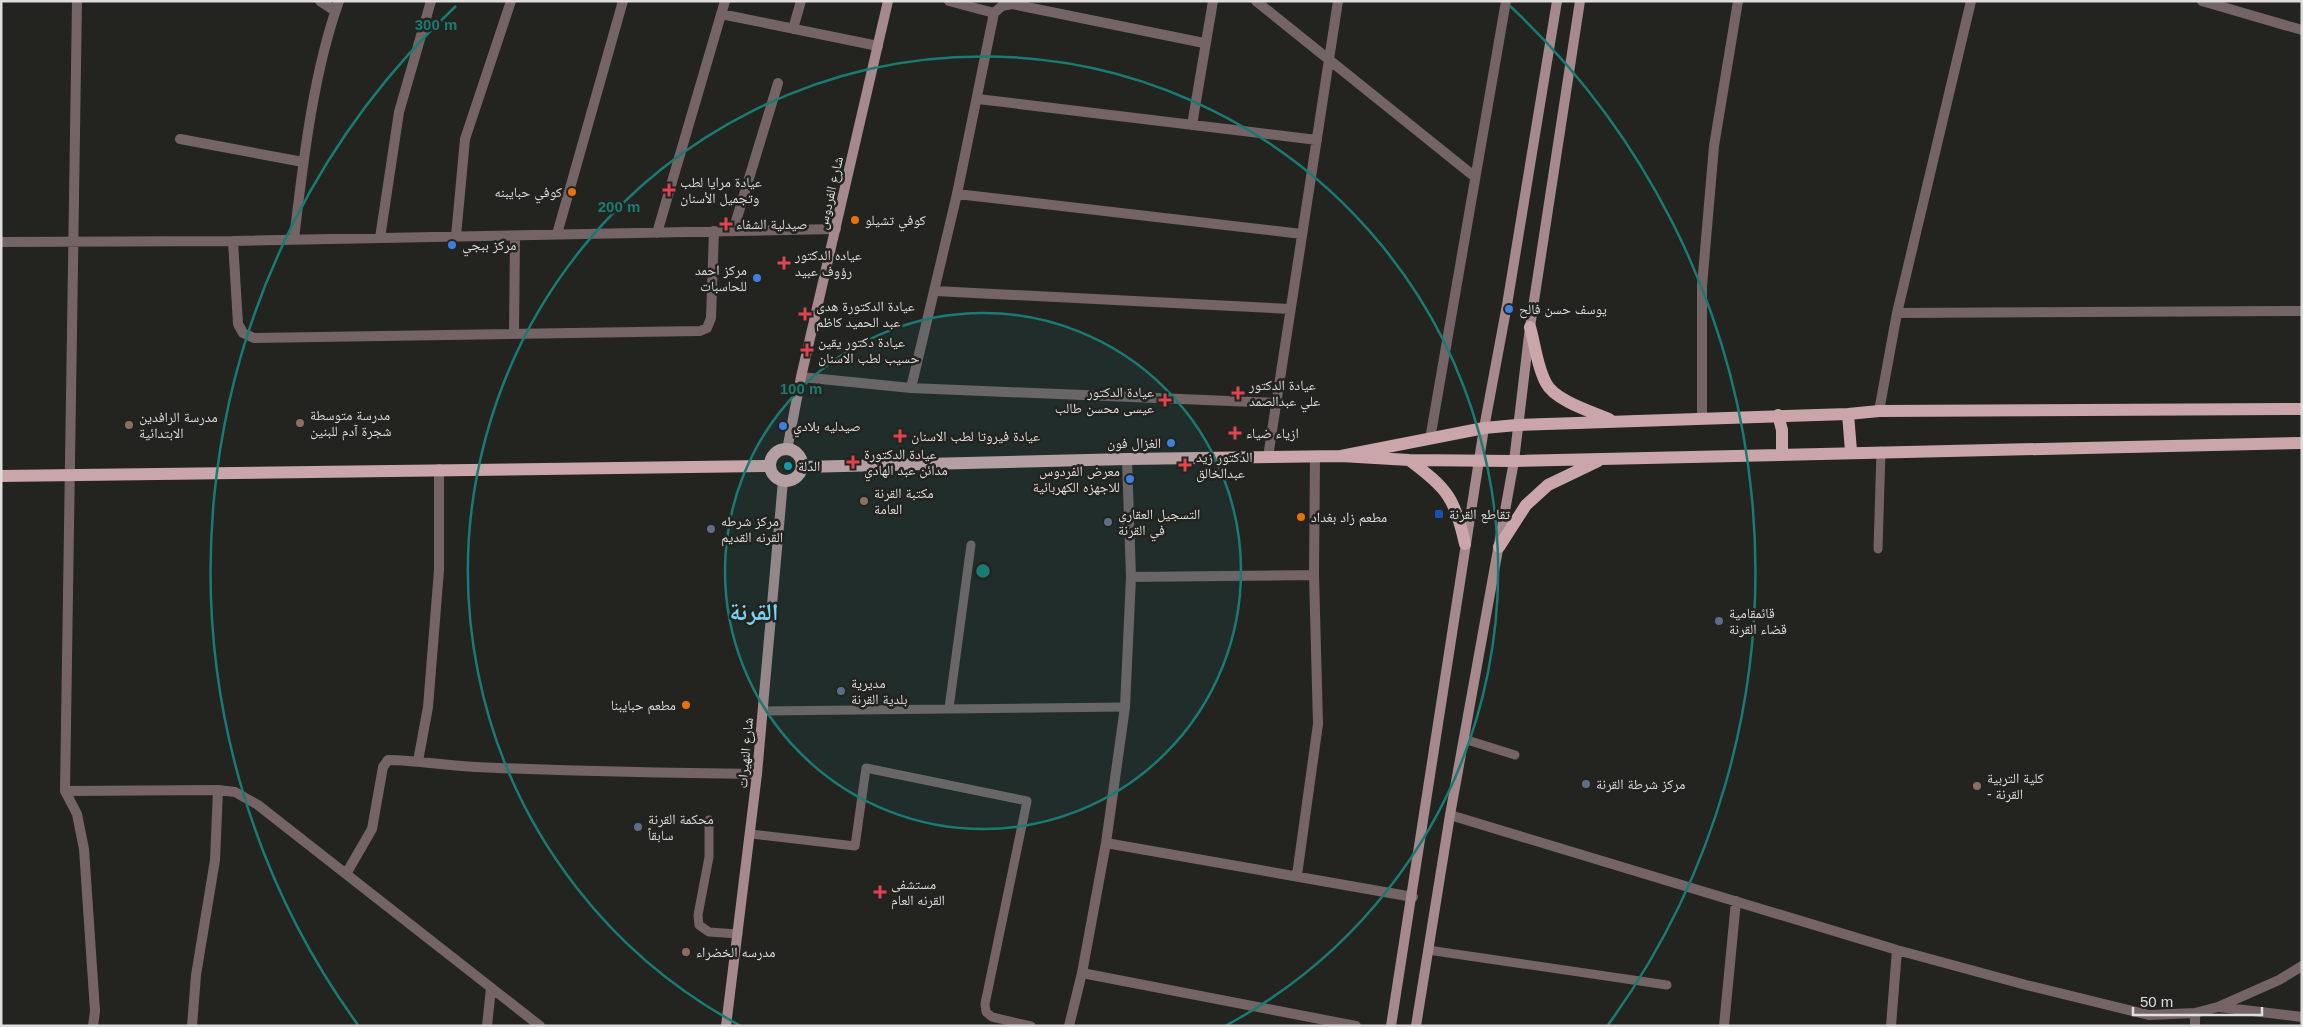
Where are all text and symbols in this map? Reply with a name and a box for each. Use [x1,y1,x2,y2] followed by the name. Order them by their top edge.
[415,16,457,33] text: 300 m
[814,155,848,232] street label: شارع الفردوس
[680,174,762,207] place label: عيادة مرايا لطب وتجميل الأسنان
[662,183,676,197] marker: عيادة مرايا لطب وتجميل الأسنان
[494,184,562,204] place label: كوفي حبايبنه
[566,186,578,198] marker: كوفي حبايبنه
[598,198,640,215] text: 200 m
[865,212,926,232] place label: كوفي تشيلو
[849,214,861,226] marker: كوفي تشيلو
[736,216,808,232] place label: صيدلية الشفاء
[720,218,732,230] marker: صيدلية الشفاء
[462,237,516,257] place label: مركز ببجي
[446,239,458,251] marker: مركز ببجي
[794,247,862,280] place label: عياده الدكتور رؤوف عبيد
[777,256,791,270] marker: عياده الدكتور رؤوف عبيد
[695,262,747,294] place label: مركز احمد للحاسبات
[751,272,763,284] marker: مركز احمد للحاسبات
[816,298,915,332] place label: عيادة الدكتورة هدى عبد الحميد كاظم
[1519,301,1607,319] place label: يوسف حسن فالح
[1503,303,1515,315] marker: يوسف حسن فالح
[798,307,812,321] marker: عيادة الدكتورة هدى عبد الحميد كاظم
[818,334,919,367] place label: عيادة دكتور يقين حسيب لطب الاسنان
[800,343,814,357] marker: عيادة دكتور يقين حسيب لطب الاسنان
[1248,377,1320,413] place label: عيادة الدكتور علي عبدالصمد
[780,380,822,397] text: 100 m
[1055,384,1154,417] place label: عيادة الدكتور عيسى محسن طالب
[1231,386,1245,400] marker: عيادة الدكتور علي عبدالصمد
[1158,393,1172,407] marker: عيادة الدكتور عيسى محسن طالب
[310,407,391,441] place label: مدرسة متوسطة شجرة آدم للبنين
[139,409,218,441] place label: مدرسة الرافدين الابتدائية
[294,417,306,429] marker: مدرسة متوسطة شجرة آدم للبنين
[793,418,861,438] place label: صيدليه بلادي
[123,419,135,431] marker: مدرسة الرافدين الابتدائية
[777,420,789,432] marker: صيدليه بلادي
[1246,425,1299,442] place label: ازياء ضياء
[1228,426,1242,440] marker: ازياء ضياء
[911,428,1040,445] place label: عيادة فيروتا لطب الاسنان
[893,429,907,443] marker: عيادة فيروتا لطب الاسنان
[1107,435,1161,452] place label: الغزال فون
[1165,437,1177,449] marker: الغزال فون
[864,446,948,482] place label: عيادة الدكتورة مدائن عبد الهادي
[1196,449,1252,483] place label: الدكتور زيد عبدالخالق
[846,455,860,469] marker: عيادة الدكتورة مدائن عبد الهادي
[798,458,820,474] place label: الدلة
[1178,458,1192,472] marker: الدكتور زيد عبدالخالق
[782,460,794,472] marker: الدلة
[1033,463,1120,496] place label: معرض الفردوس للاجهزه الكهربائية
[1124,473,1136,485] marker: معرض الفردوس للاجهزه الكهربائية
[874,485,934,517] place label: مكتبة القرنة العامة
[858,495,870,507] marker: مكتبة القرنة العامة
[1118,506,1200,542] place label: التسجيل العقاري في القرنة
[1449,506,1510,524] place label: تقاطع القرنة
[1433,508,1445,520] marker: تقاطع القرنة
[1311,509,1387,527] place label: مطعم زاد بغداد
[1295,511,1307,523] marker: مطعم زاد بغداد
[721,513,783,547] place label: مركز شرطه القرنه القديم
[1102,516,1114,528] marker: التسجيل العقاري في القرنة
[705,523,717,535] marker: مركز شرطه القرنه القديم
[974,562,992,580] centre of rings
[729,598,779,625] district label: القرنة
[1729,605,1787,638] place label: قائمقامية قضاء القرنة
[1713,615,1725,627] marker: قائمقامية قضاء القرنة
[851,675,908,708] place label: مديرية بلدية القرنة
[835,685,847,697] marker: مديرية بلدية القرنة
[611,697,676,715] place label: مطعم حبايبنا
[680,699,692,711] marker: مطعم حبايبنا
[734,717,758,789] street label: شارع النهيرات
[1987,770,2044,803] place label: كلية التربية - القرنة
[1596,776,1685,793] place label: مركز شرطة القرنة
[1580,778,1592,790] marker: مركز شرطة القرنة
[1971,780,1983,792] marker: كلية التربية - القرنة
[648,811,714,843] place label: محكمة القرنة سابقاً
[632,821,644,833] marker: محكمة القرنة سابقاً
[891,876,945,910] place label: مستشفى القرنه العام
[873,885,887,899] marker: مستشفى القرنه العام
[696,944,775,961] place label: مدرسه الخضراء
[680,946,692,958] marker: مدرسه الخضراء
[2133,984,2262,1016] scale bar
[2140,993,2173,1010] text: 50 m

